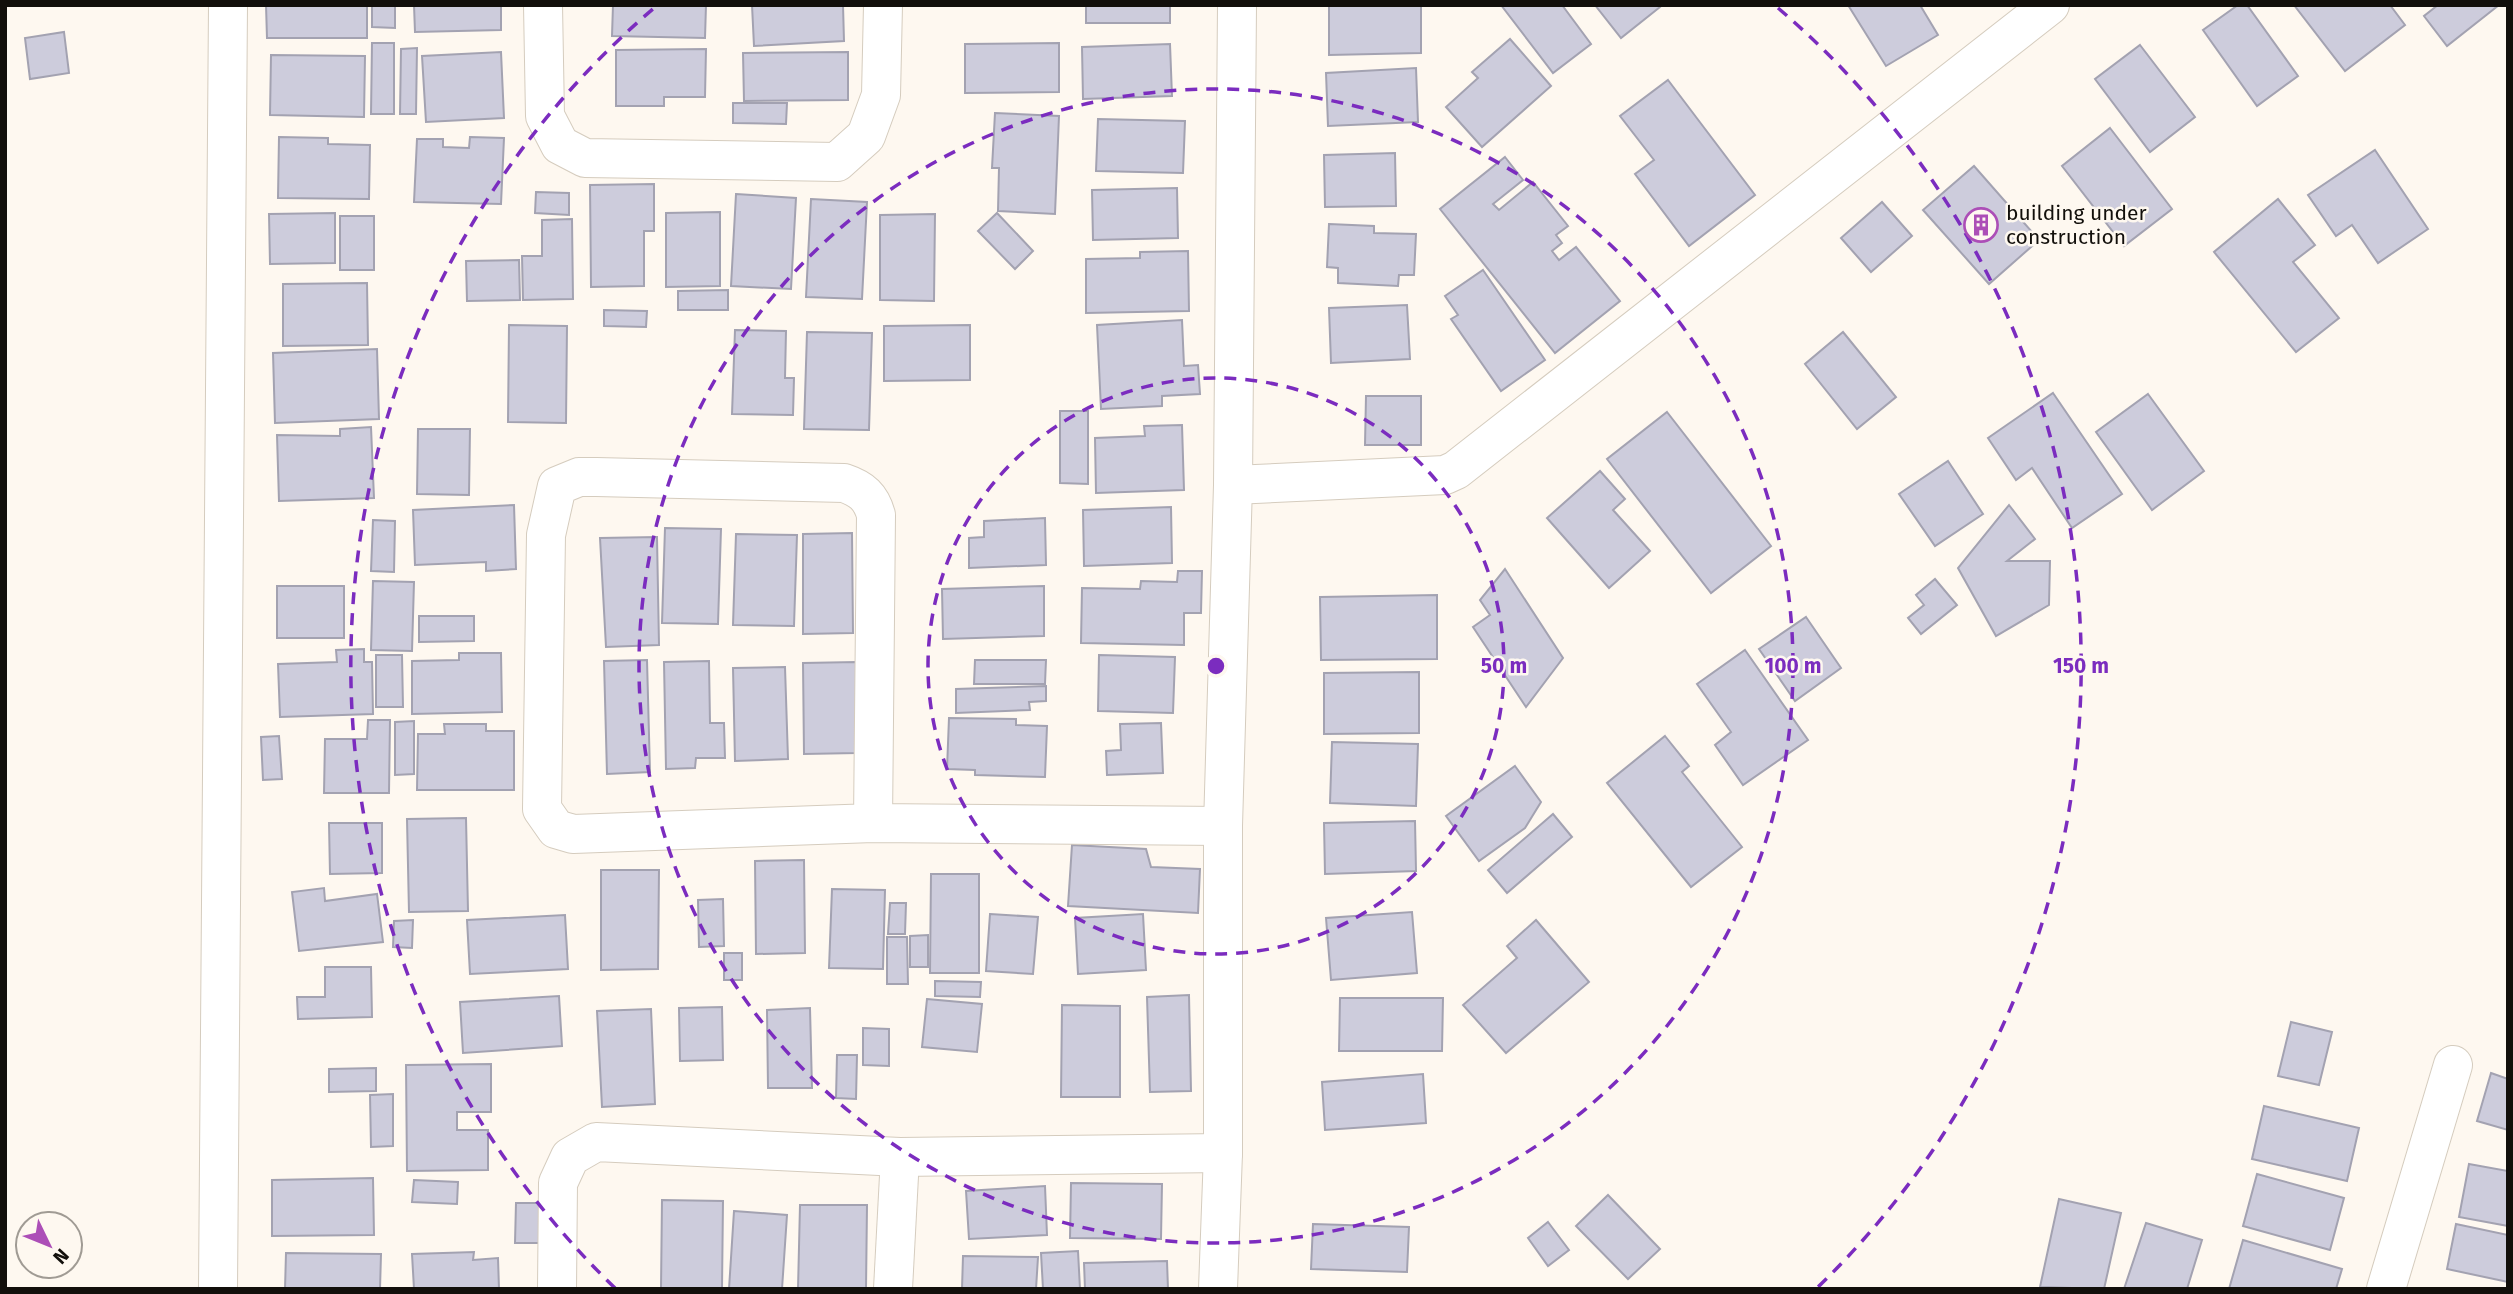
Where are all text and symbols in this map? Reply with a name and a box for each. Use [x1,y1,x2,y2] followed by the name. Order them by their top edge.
[2006,200,2147,250] place label: building under construction
[1962,206,2000,244] building icon: building under construction
[1481,653,1527,679] text: 50 m
[1764,653,1822,679] text: 100 m
[2053,653,2109,679] text: 150 m
[1204,654,1228,678] centre of rings
[14,1210,84,1280] north arrow
[48,1244,74,1269] text: N

